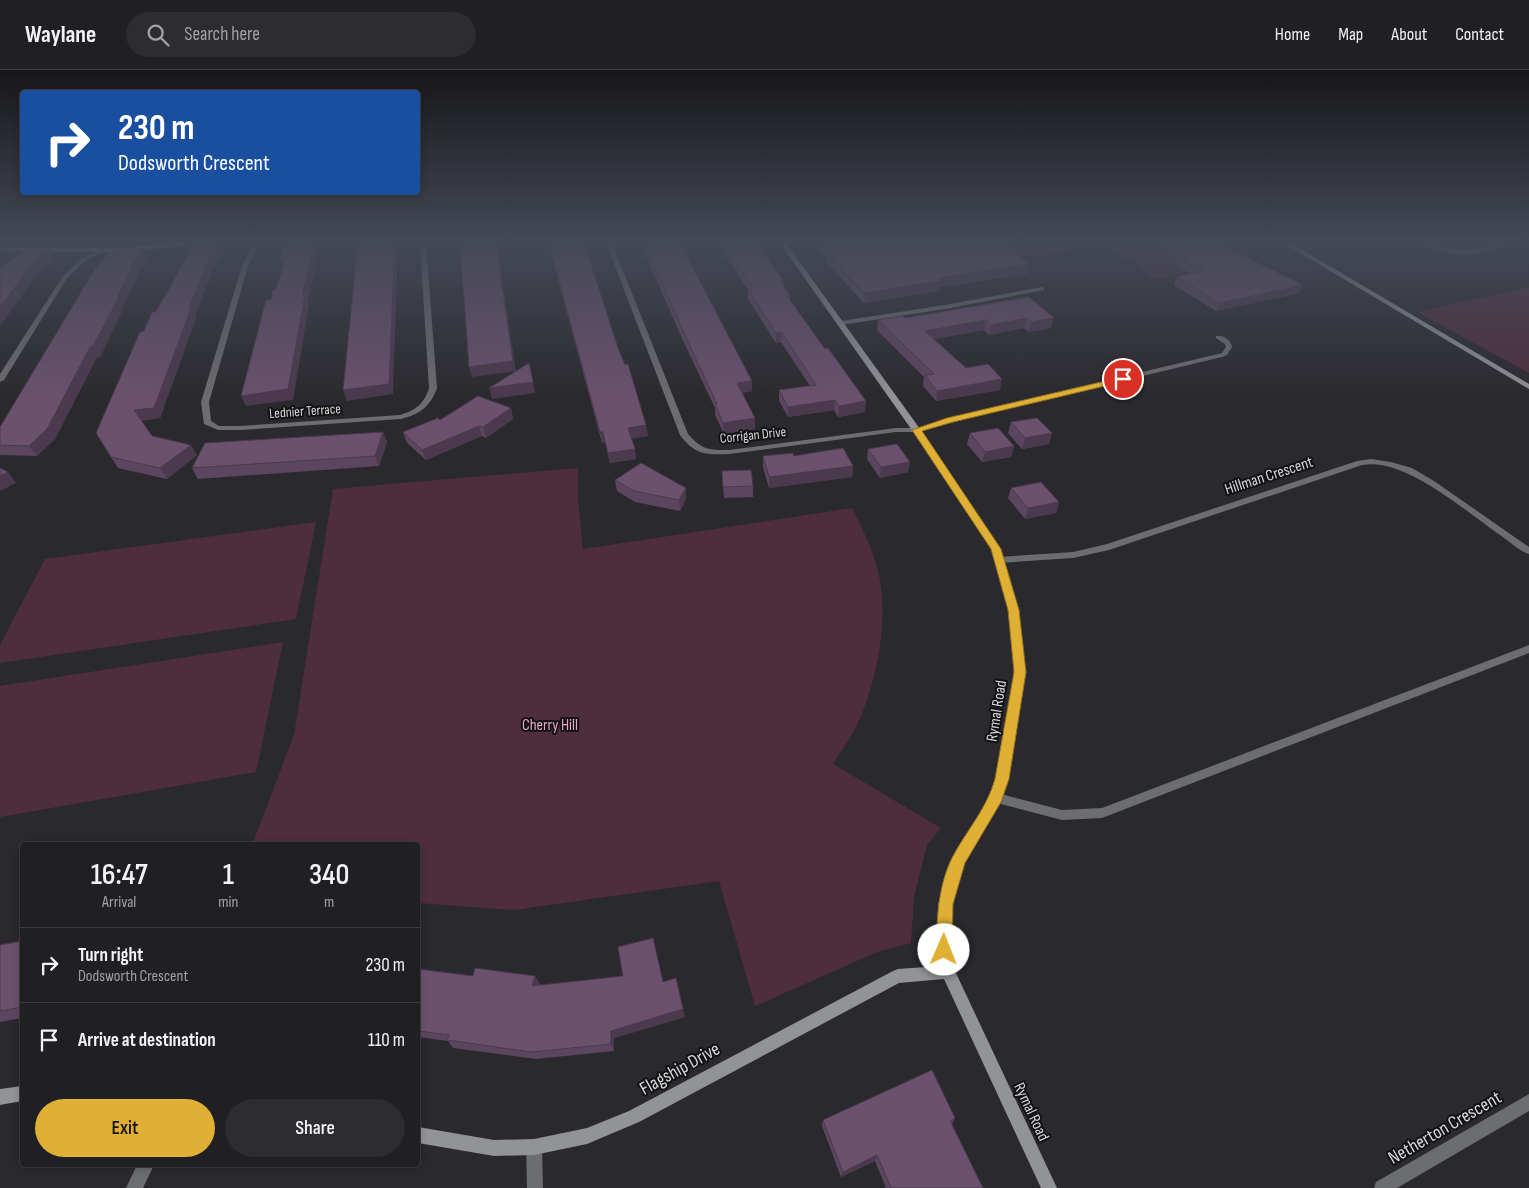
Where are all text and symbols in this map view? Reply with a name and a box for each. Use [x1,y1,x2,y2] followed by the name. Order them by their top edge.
[126,12,476,57] search box
[25,20,96,49] text: Waylane
[144,21,172,49] icon: search
[184,23,260,46] text: Search here
[1275,24,1310,45] text: Home
[1338,24,1363,45] text: Map
[1391,24,1427,45] text: About
[1455,24,1504,45] text: Contact
[118,107,194,150] text: 230 m
[35,110,100,175] icon: right
[118,150,270,177] text: Dodsworth Crescent
[1102,358,1144,400] pin
[1109,365,1137,393] icon: arrive
[269,400,341,422] street label: Lednier Terrace
[719,423,787,447] street label: Corrigan Drive
[1222,453,1316,499] street label: Hillman Crescent
[983,679,1011,743] street label: Rymal Road
[522,716,578,735] park label: Cherry Hill
[91,857,148,893] text: 16:47
[223,857,234,893] text: 1
[309,857,349,893] text: 340
[102,893,136,912] text: Arrival
[218,893,238,912] text: min
[324,893,334,912] text: m
[917,923,969,975] position arrow
[78,944,143,967] text: Turn right
[35,951,63,979] icon: right
[365,954,405,977] text: 230 m
[78,967,188,986] text: Dodsworth Crescent
[35,1026,63,1054] icon: arrive
[78,1029,216,1052] text: Arrive at destination
[368,1029,405,1052] text: 110 m
[636,1038,724,1100] street label: Flagship Drive
[1009,1080,1053,1144] street label: Rymal Road
[1384,1086,1506,1170] street label: Netherton Crescent
[35,1099,215,1157] button: Exit
[225,1099,405,1157] button: Share

